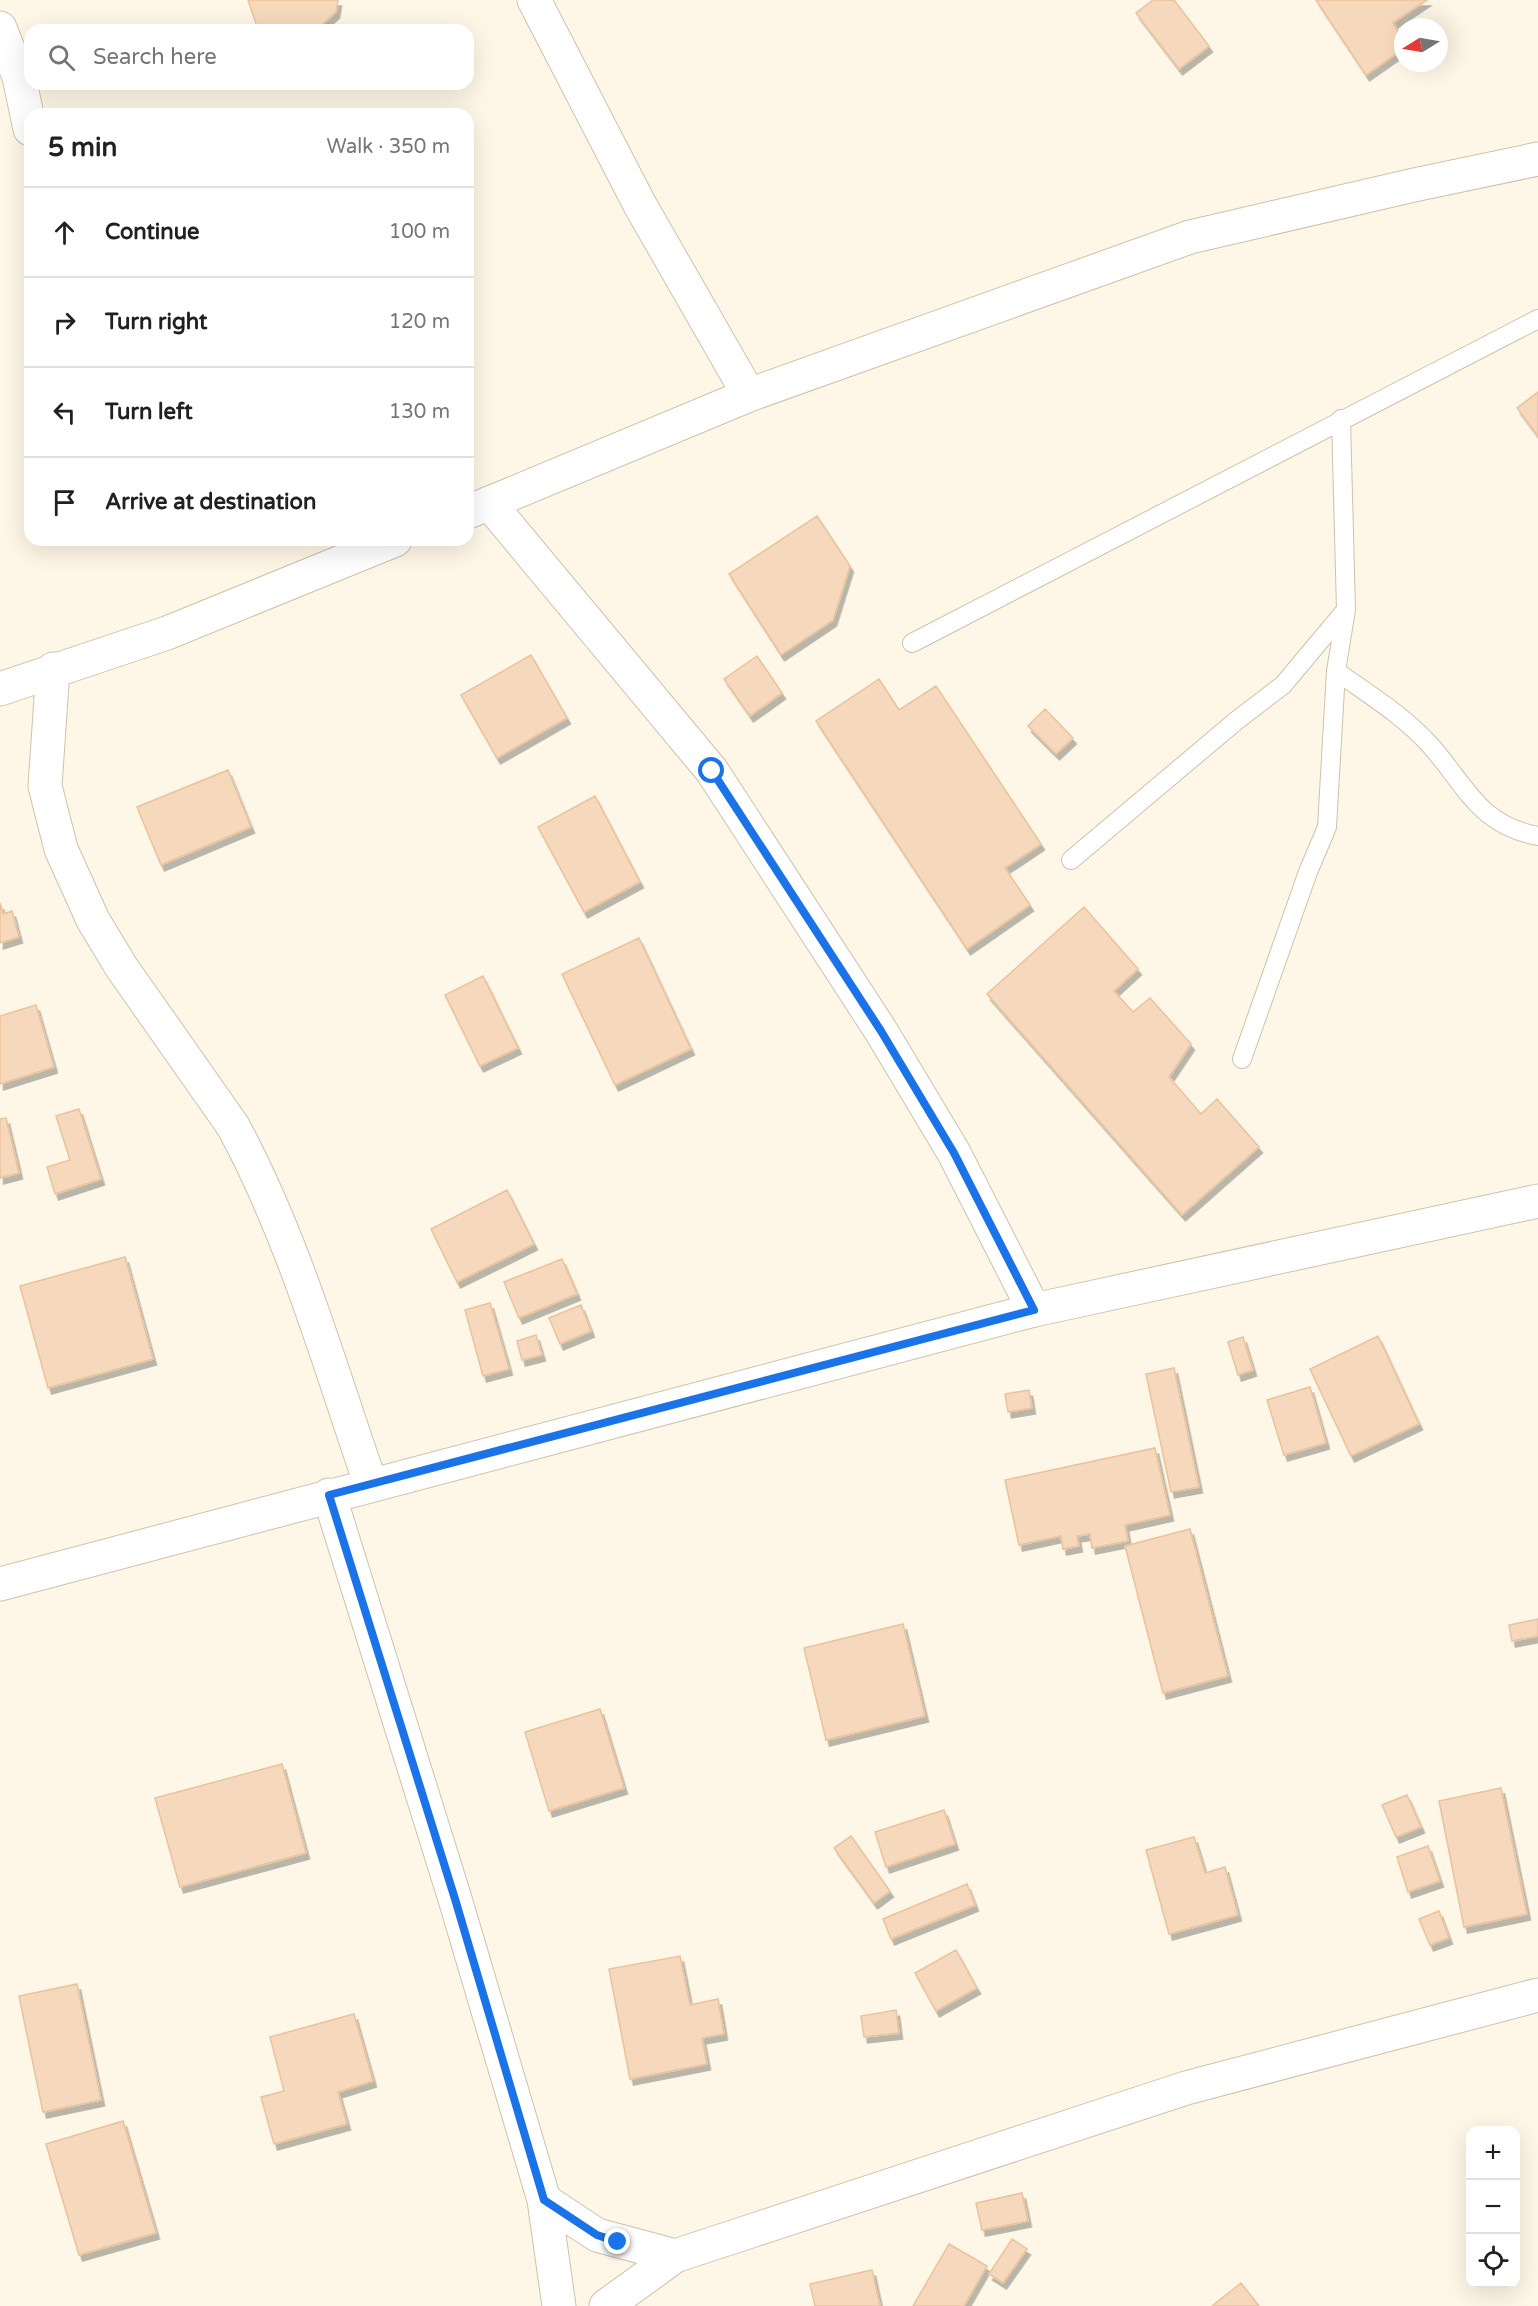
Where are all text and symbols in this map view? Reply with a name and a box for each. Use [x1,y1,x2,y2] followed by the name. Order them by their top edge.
[1394,18,1448,72] north arrow
[24,24,474,90] search box
[45,41,78,74] icon: search
[93,44,217,70] text: Search here
[48,132,117,163] text: 5 min
[327,135,450,159] text: Walk · 350 m
[48,216,81,249] icon: ahead
[105,219,200,245] text: Continue
[389,220,450,244] text: 100 m
[48,306,81,339] icon: right
[105,309,207,335] text: Turn right
[389,310,450,334] text: 120 m
[48,396,81,429] icon: left
[105,399,193,425] text: Turn left
[389,400,450,424] text: 130 m
[48,486,81,519] icon: arrive
[105,489,316,515] text: Arrive at destination
[698,757,724,783] route start
[1466,2126,1520,2288] map controls
[1466,2126,1520,2180] button: +
[1466,2180,1520,2234] button: −
[604,2228,630,2254] route end
[1466,2234,1520,2288] button: locate

